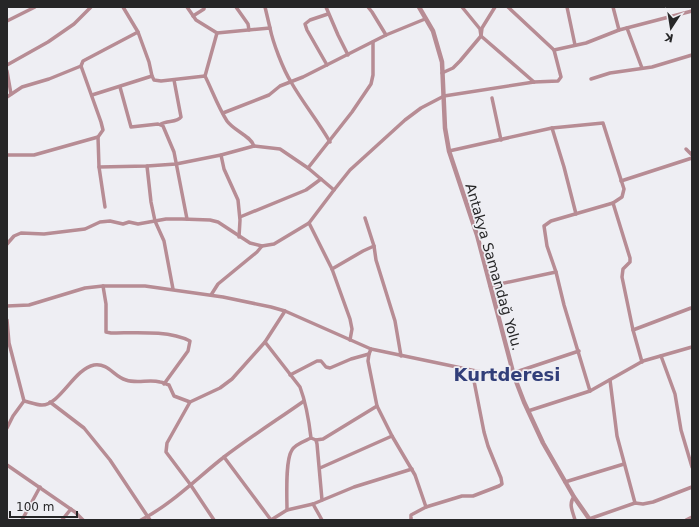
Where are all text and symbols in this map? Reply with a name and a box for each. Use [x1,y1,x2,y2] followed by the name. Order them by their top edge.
[651,8,691,48] north arrow
[663,30,675,45] text: K
[462,182,526,352] street label: Antakya Samandağ Yolu.
[454,364,561,385] district label: Kurtderesi
[10,493,77,519] scale bar
[16,500,54,514] text: 100 m

